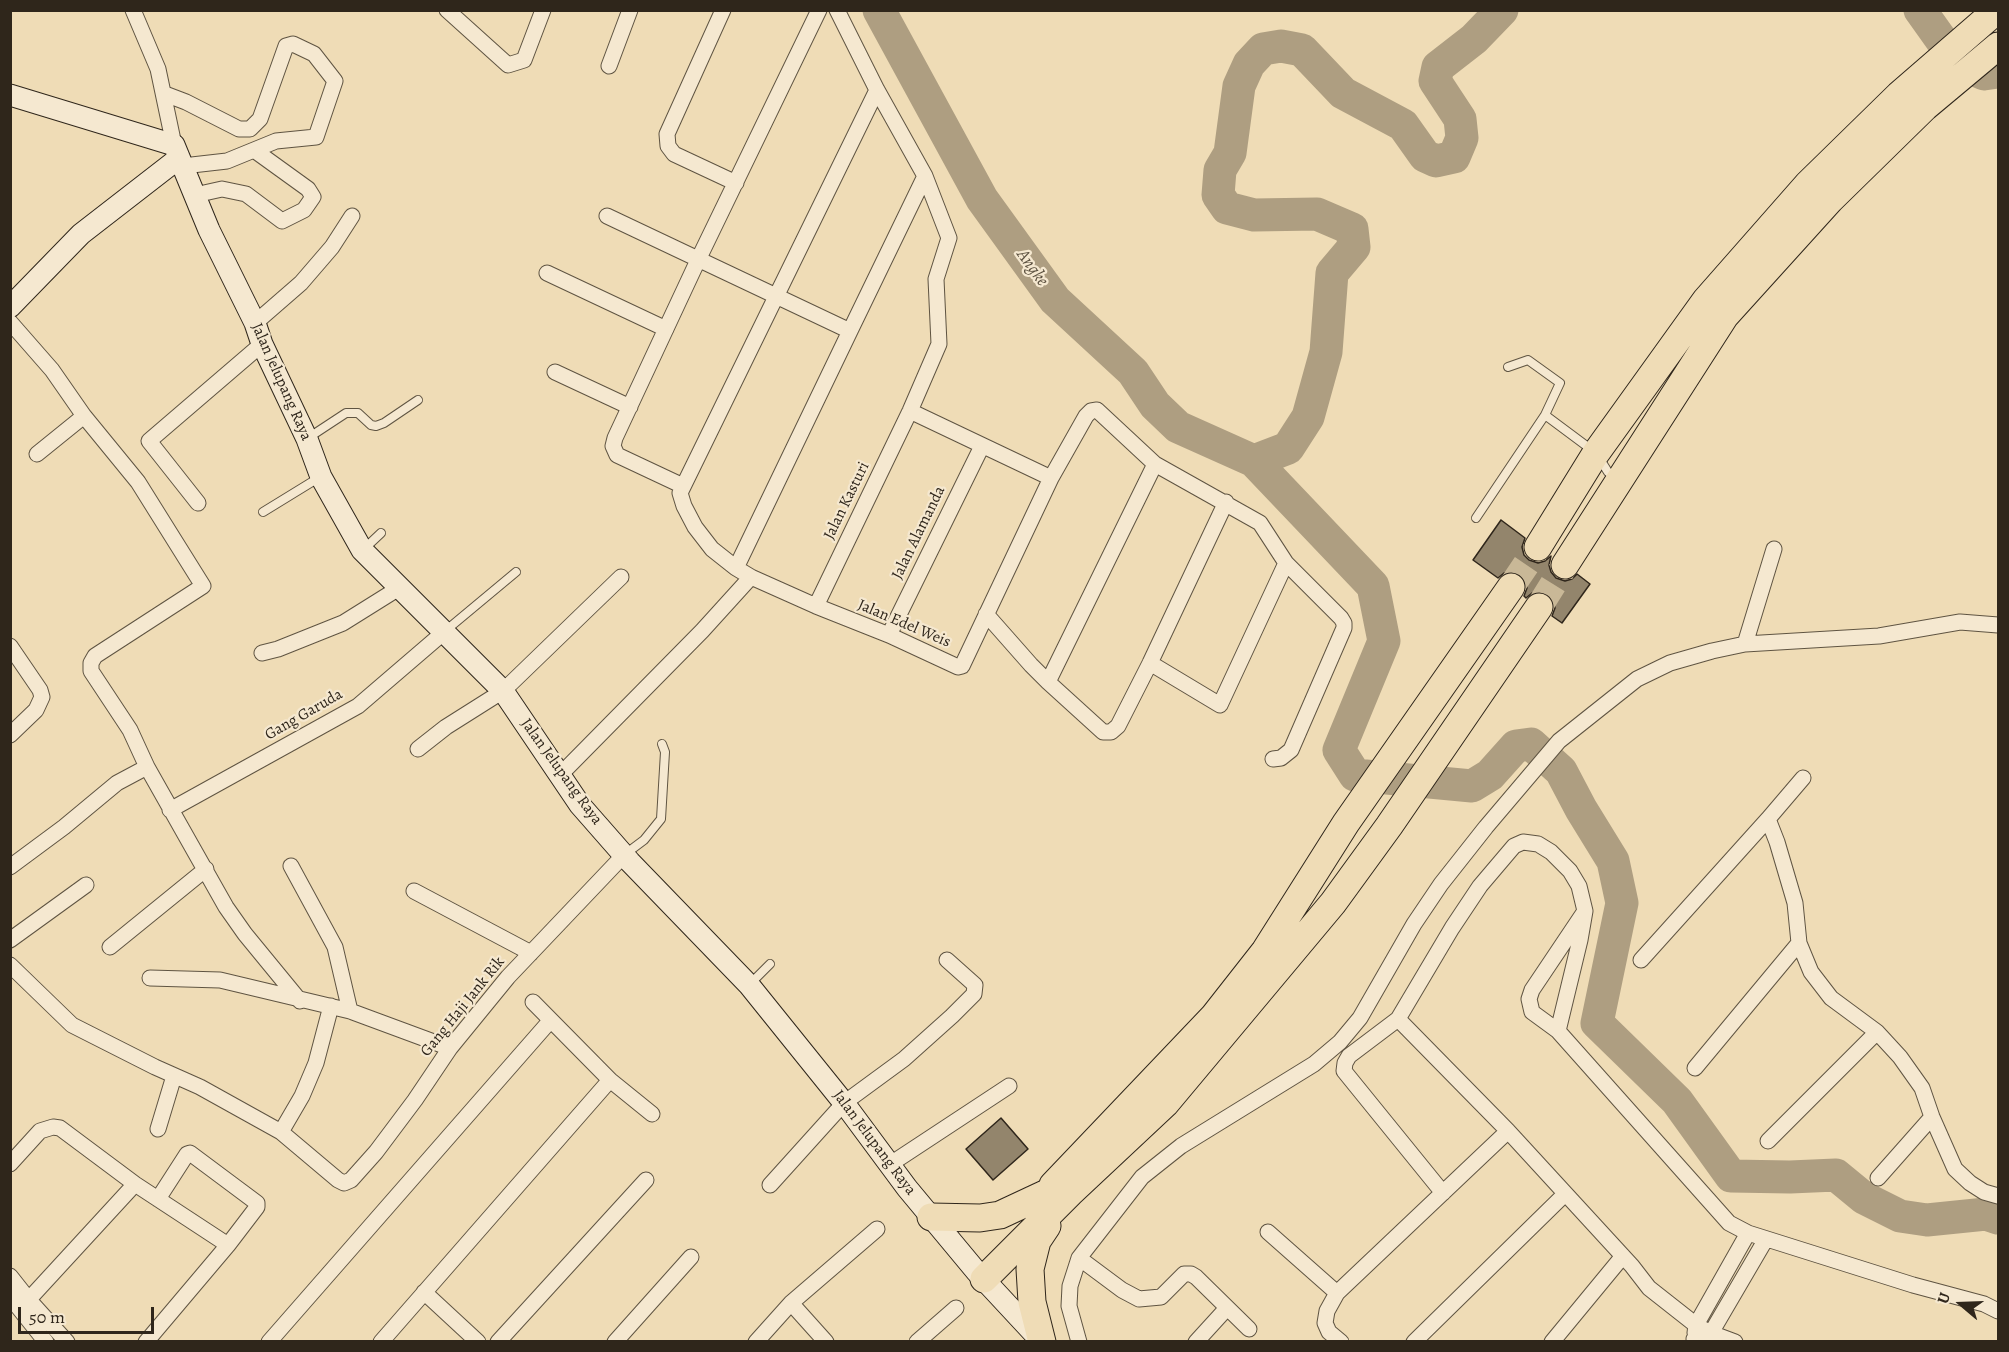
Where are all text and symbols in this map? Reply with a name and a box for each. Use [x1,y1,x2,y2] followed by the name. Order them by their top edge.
[1011,245,1053,291] water label: Angke
[246,320,316,444] street label: Jalan Jelupang Raya
[820,459,874,543] street label: Jalan Kasturi
[888,483,950,583] street label: Jalan Alamanda
[855,596,953,652] street label: Jalan Edel Weis
[262,685,346,745] street label: Gang Garuda
[516,715,606,829] street label: Jalan Jelupang Raya
[417,953,509,1061] street label: Gang Haji Jank Rik
[828,1087,920,1199] street label: Jalan Jelupang Raya
[1931,1274,1991,1334] north arrow
[1932,1290,1956,1307] text: U
[21,1295,158,1333] scale bar
[29,1305,65,1329] text: 50 m

